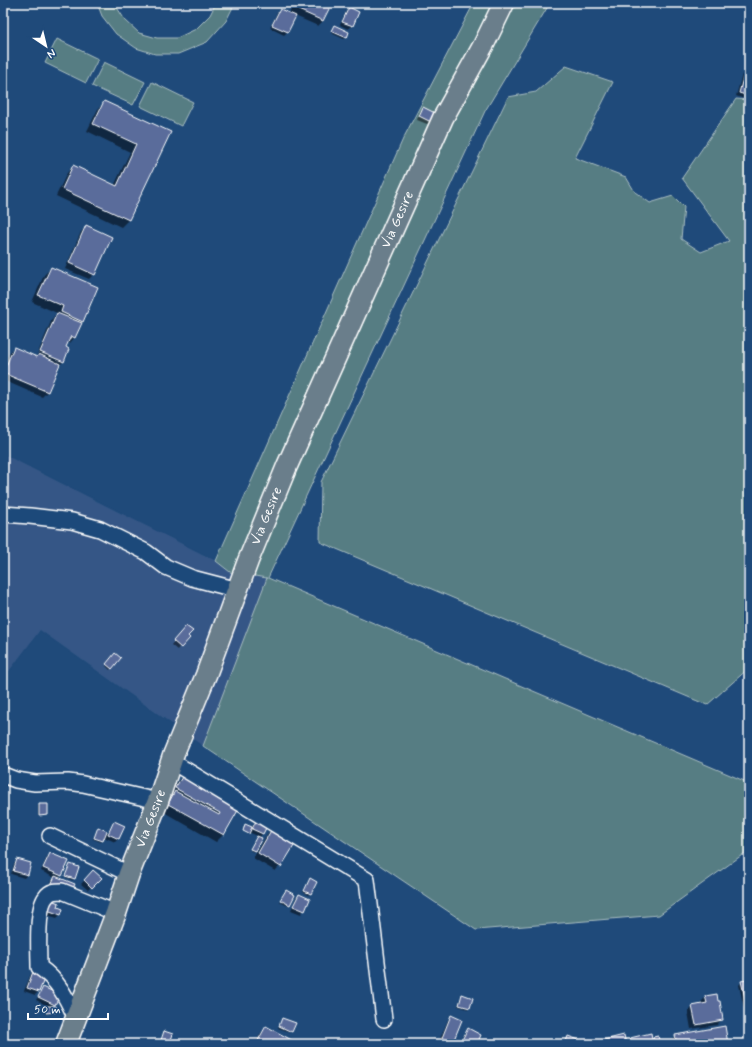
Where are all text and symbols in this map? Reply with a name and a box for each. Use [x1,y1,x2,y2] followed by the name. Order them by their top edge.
[26,26,66,66] north arrow
[44,46,58,61] text: N
[377,188,418,251] street label: Via Gesire
[247,484,286,548] street label: Via Gesire
[131,787,170,850] street label: Via Gesire
[28,995,108,1021] scale bar
[34,1002,61,1018] text: 50 m

